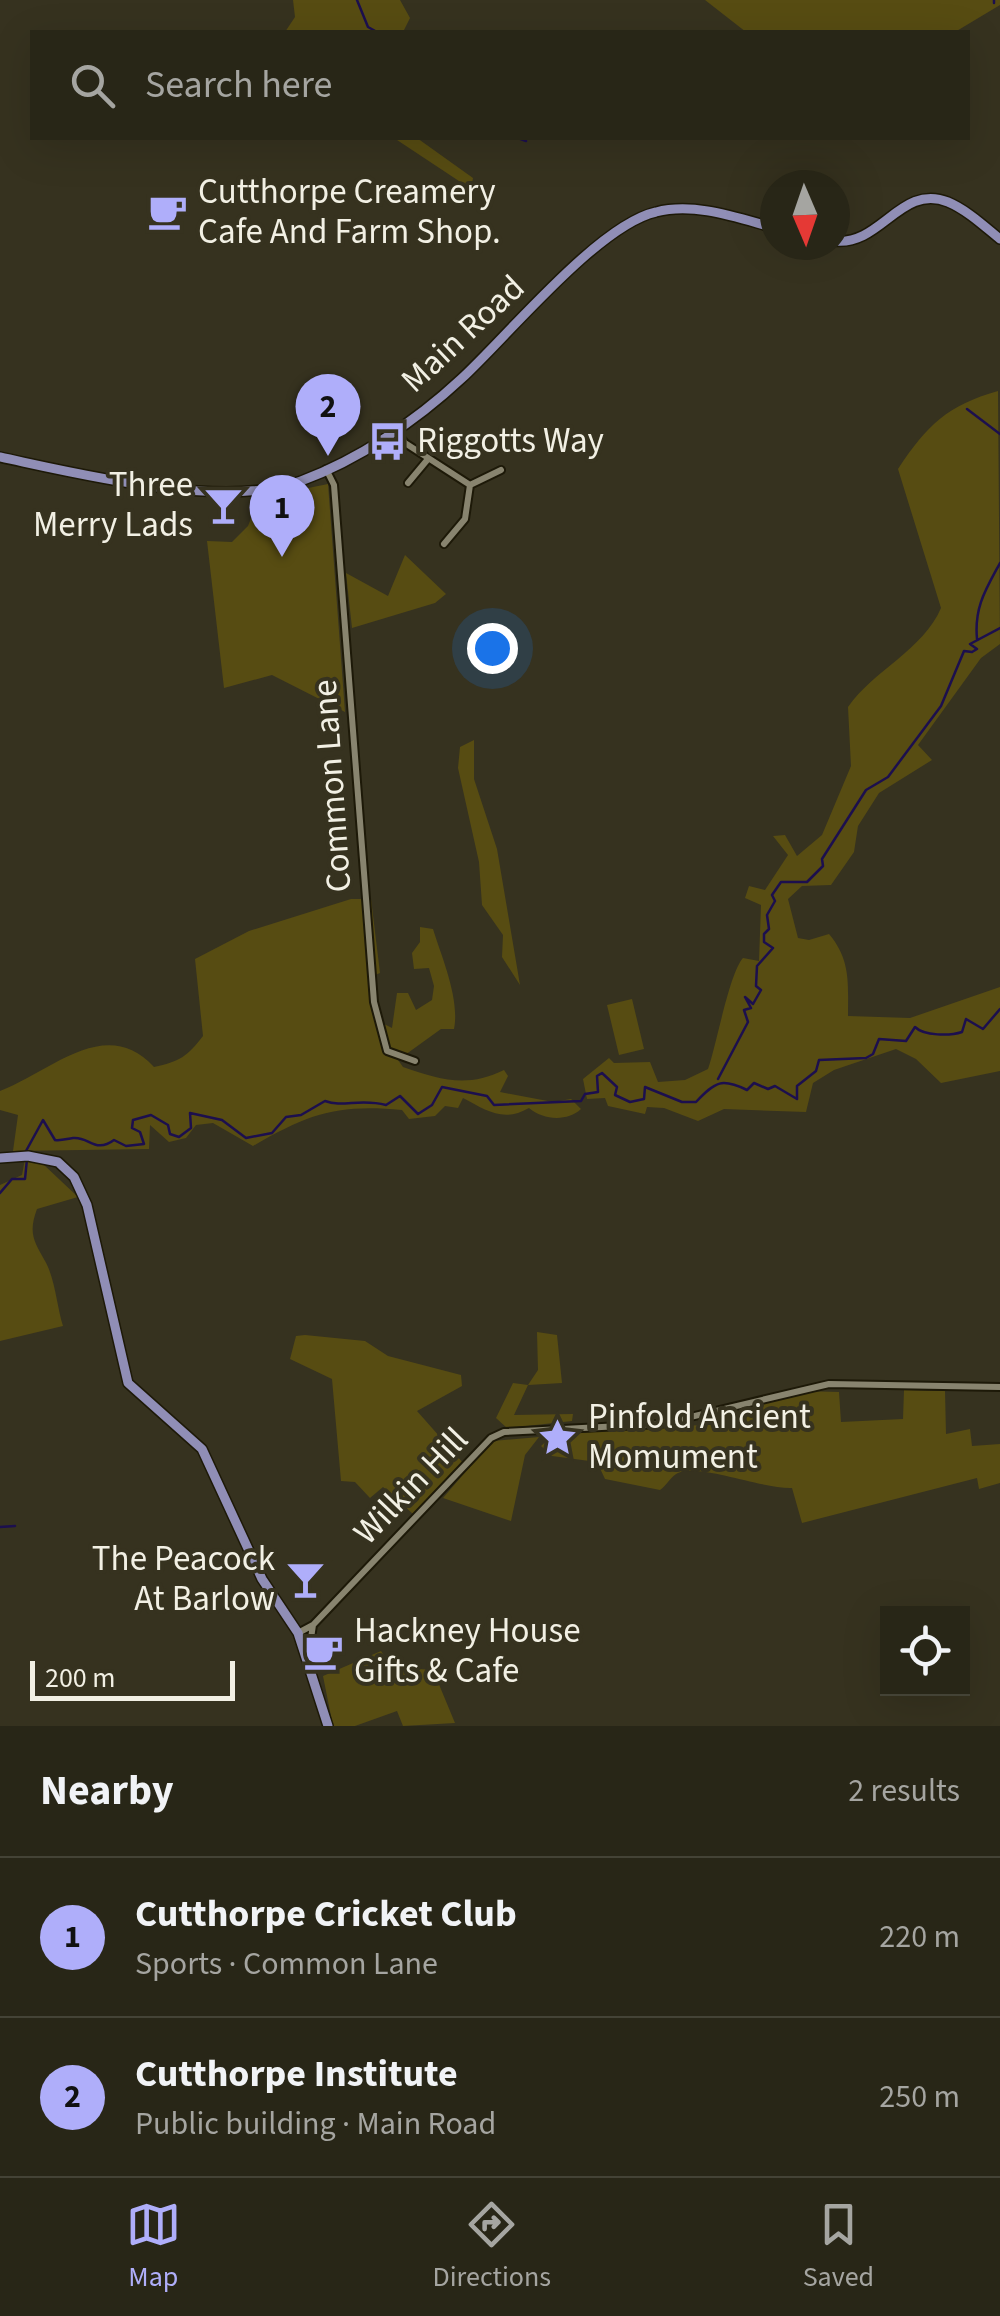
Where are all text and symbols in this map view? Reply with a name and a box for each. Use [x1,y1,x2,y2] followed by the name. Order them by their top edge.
[30,30,970,140] search box
[65,58,120,113] icon: search
[145,58,332,112] text: Search here
[198,167,501,257] place label: Cutthorpe Creamery Cafe And Farm Shop.
[760,170,850,260] north arrow
[147,191,189,233] cafe icon: Cutthorpe Creamery Cafe And Farm Shop.
[390,264,536,404] street label: Main Road
[296,374,360,456] pin: 2
[417,416,604,466] place label: Riggotts Way
[366,420,408,462] bus stop icon: Riggotts Way
[33,460,193,550] place label: Three Merry Lads
[250,474,314,557] pin: 1
[202,484,244,526] bar icon: Three Merry Lads
[467,623,518,674] your location
[300,678,364,894] street label: Common Lane
[588,1392,811,1482] place label: Pinfold Ancient Momument
[342,1416,480,1556] street label: Wilkin Hill
[537,1416,579,1458] place icon: Pinfold Ancient Momument
[92,1534,276,1624] place label: The Peacock At Barlow
[284,1558,326,1600] bar icon: The Peacock At Barlow
[354,1606,581,1696] place label: Hackney House Gifts & Cafe
[880,1606,970,1696] map controls
[880,1606,970,1696] button: locate
[303,1630,345,1672] cafe icon: Hackney House Gifts & Cafe
[30,1656,235,1700] scale bar
[45,1658,116,1698] text: 200 m
[40,1761,174,1821] text: Nearby
[848,1768,960,1814] text: 2 results
[135,1887,517,1941] text: Cutthorpe Cricket Club
[64,1914,81,1960] text: 1
[879,1914,960,1960] text: 220 m
[135,1941,438,1987] text: Sports · Common Lane
[135,2047,458,2101] text: Cutthorpe Institute
[64,2074,81,2120] text: 2
[879,2074,960,2120] text: 250 m
[135,2101,496,2147] text: Public building · Main Road
[126,2197,181,2297] tab: Map
[433,2197,551,2297] tab: Directions
[803,2197,874,2297] tab: Saved

